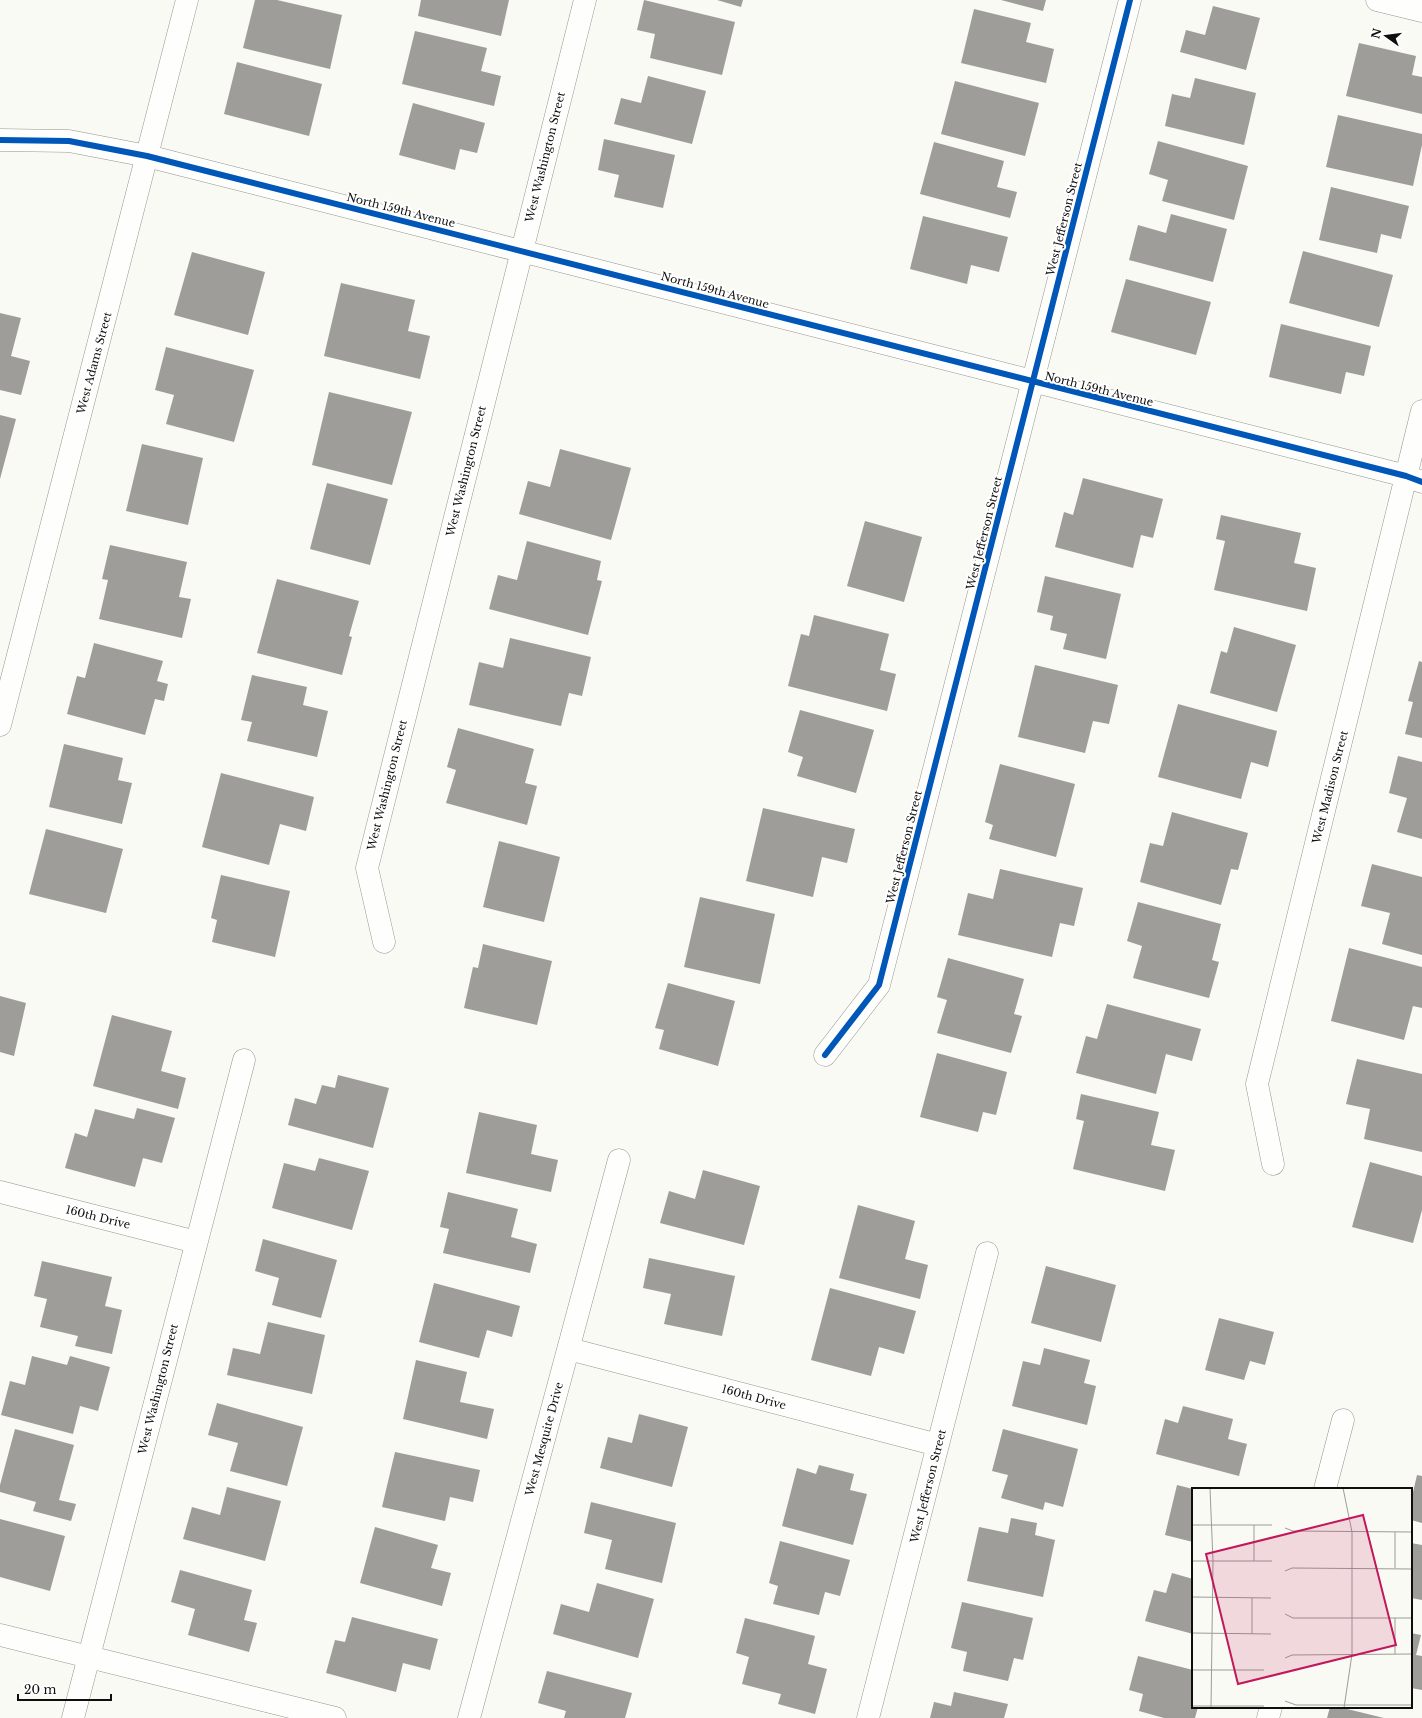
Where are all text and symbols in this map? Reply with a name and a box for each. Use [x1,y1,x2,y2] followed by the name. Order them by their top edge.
[1366,16,1406,56] north arrow
[1368,26,1384,40] text: N
[522,89,568,225] street label: West Washington Street
[1043,160,1085,278] street label: West Jefferson Street
[345,190,457,230] street label: North 159th Avenue
[659,269,771,311] street label: North 159th Avenue
[73,310,115,417] street label: West Adams Street
[1043,369,1155,409] street label: North 159th Avenue
[443,403,489,539] street label: West Washington Street
[963,474,1005,592] street label: West Jefferson Street
[364,717,410,853] street label: West Washington Street
[1309,728,1351,846] street label: West Madison Street
[883,788,925,906] street label: West Jefferson Street
[64,1202,132,1232] street label: 160th Drive
[135,1321,181,1457] street label: West Washington Street
[522,1381,566,1498] street label: West Mesquite Drive
[720,1382,788,1412] street label: 160th Drive
[907,1427,949,1545] street label: West Jefferson Street
[1192,1488,1412,1708] inset map
[18,1676,111,1702] scale bar
[24,1682,56,1697] text: 20 m

